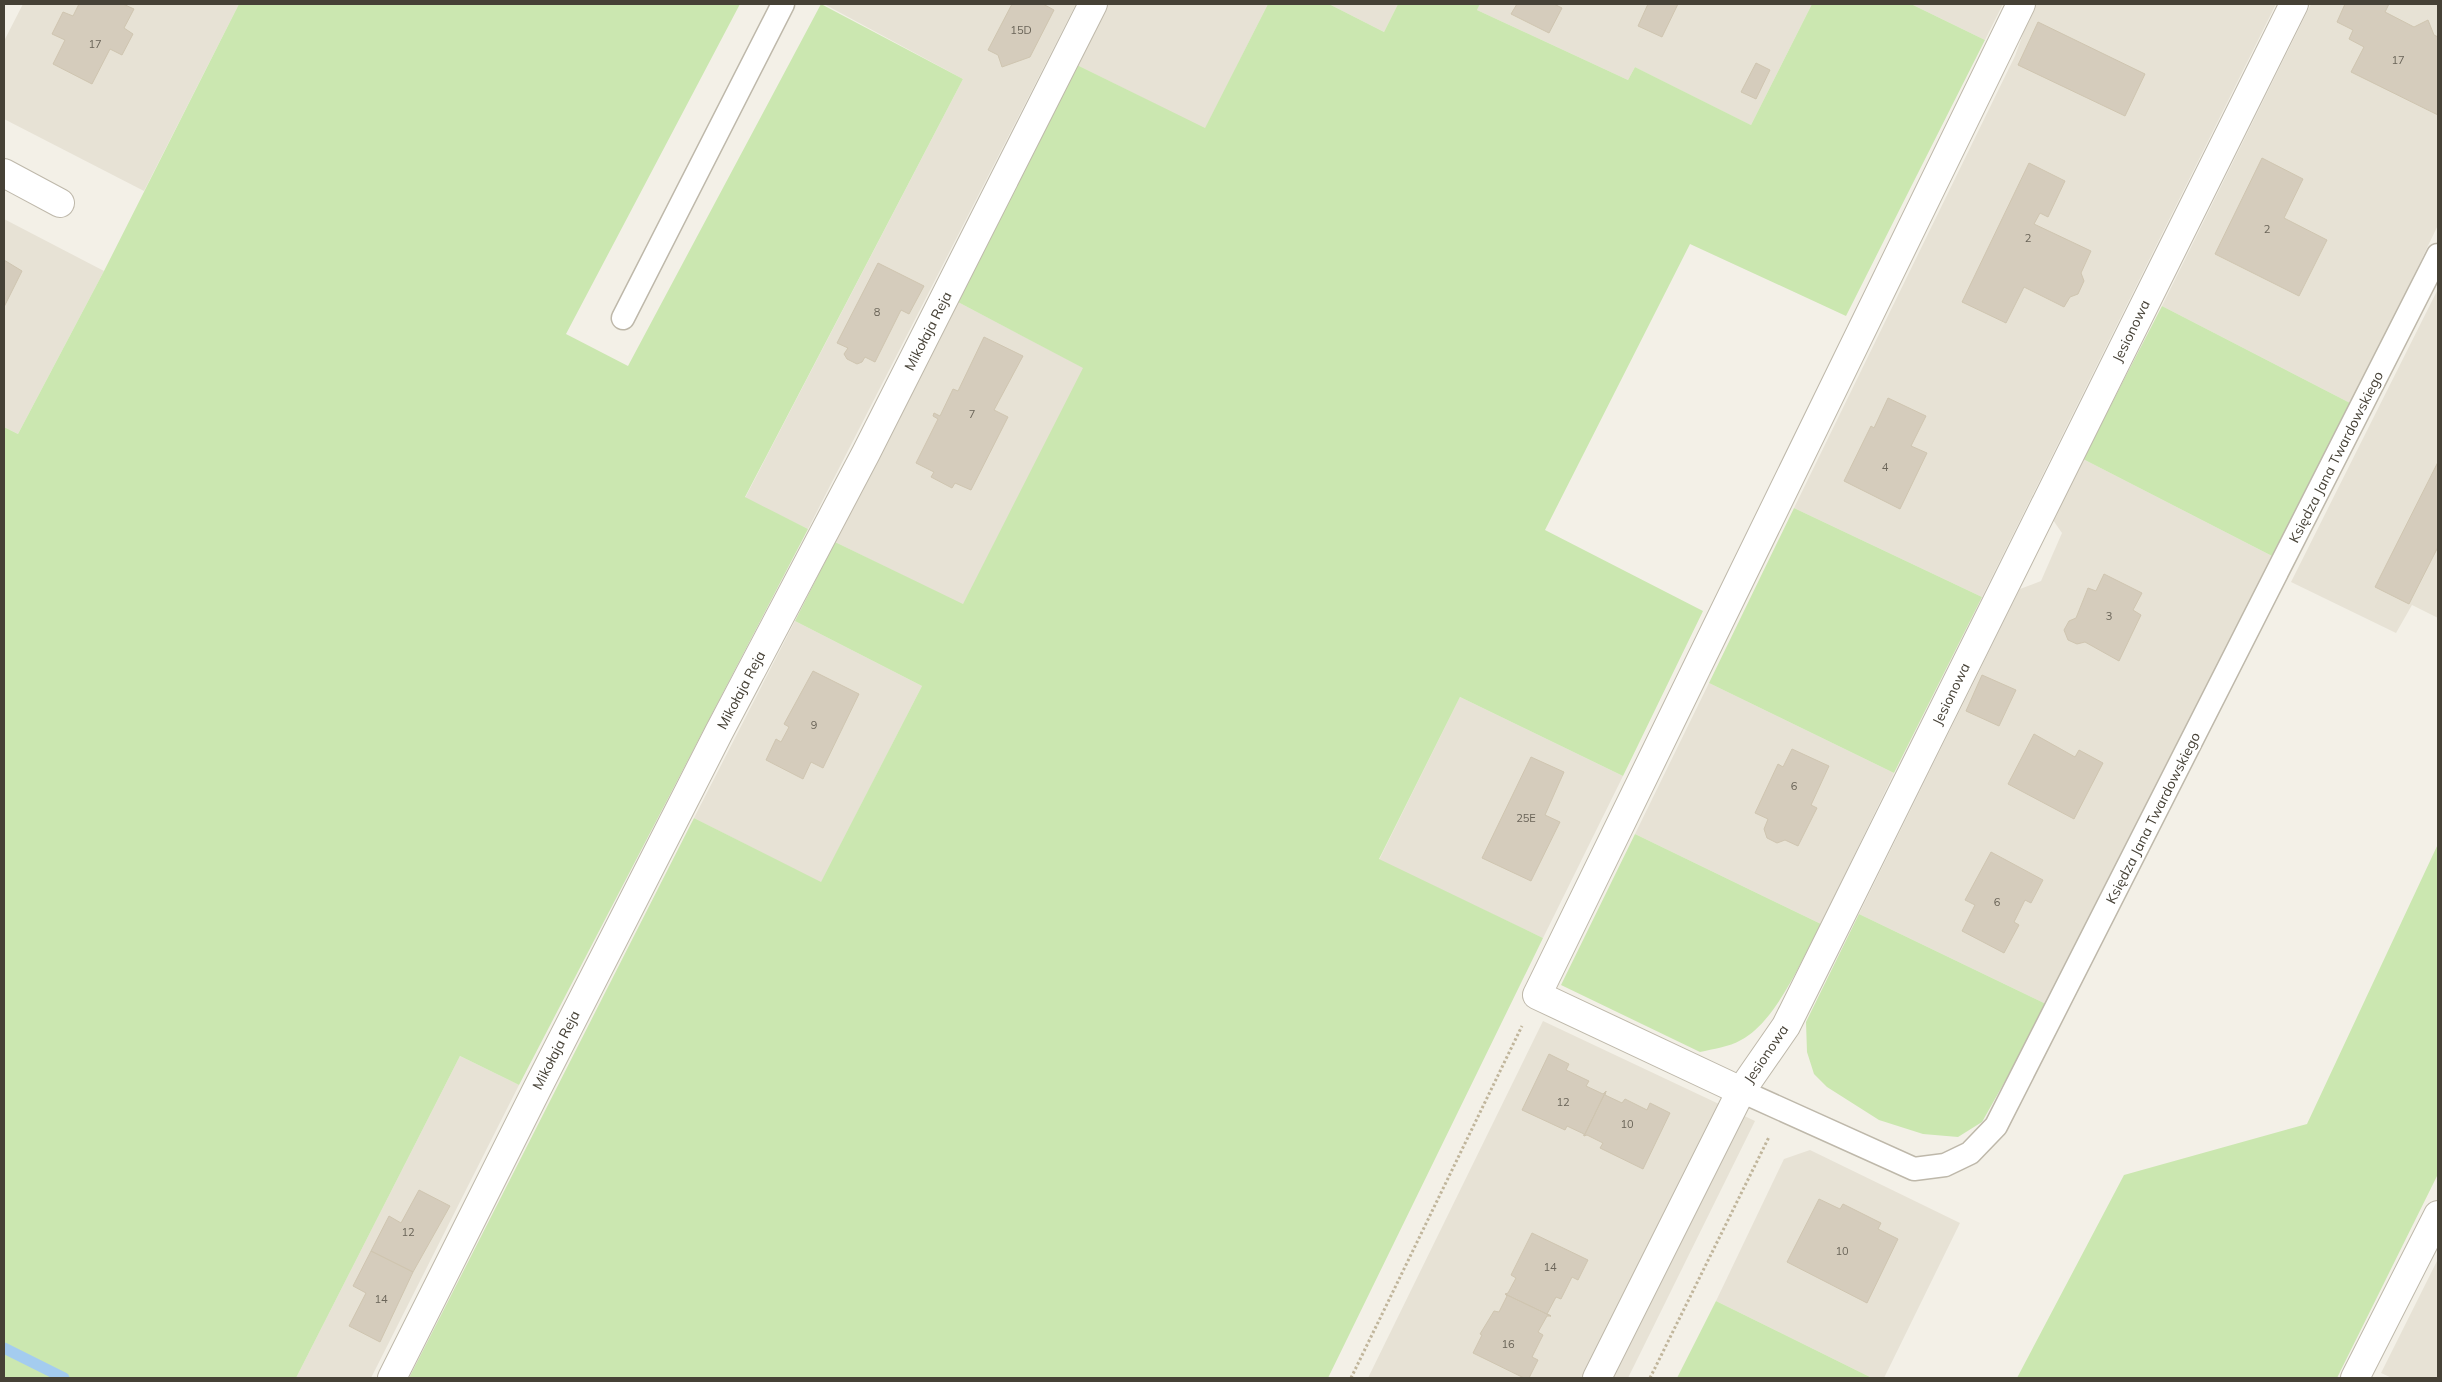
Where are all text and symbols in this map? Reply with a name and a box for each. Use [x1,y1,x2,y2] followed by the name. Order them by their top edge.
[1010,23,1032,37] house number: 15D
[88,37,102,51] house number: 17
[2391,53,2405,67] house number: 17
[2264,222,2271,236] house number: 2
[2025,231,2032,245] house number: 2
[900,288,956,374] street label: Mikołaja Reja
[2108,297,2154,365] street label: Jesionowa
[874,305,881,319] house number: 8
[2285,368,2387,546] street label: Księdza Jana Twardowskiego
[969,407,975,421] house number: 7
[1882,460,1889,474] house number: 4
[2106,609,2112,623] house number: 3
[713,648,769,732] street label: Mikołaja Reja
[1928,660,1974,728] street label: Jesionowa
[811,718,817,732] house number: 9
[2102,729,2204,907] street label: Księdza Jana Twardowskiego
[1791,779,1798,793] house number: 6
[1516,811,1536,825] house number: 25E
[1994,895,2001,909] house number: 6
[528,1007,584,1093] street label: Mikołaja Reja
[1740,1021,1792,1087] street label: Jesionowa
[1556,1095,1570,1109] house number: 12
[1620,1117,1634,1131] house number: 10
[401,1225,415,1239] house number: 12
[1835,1244,1849,1258] house number: 10
[1543,1260,1557,1274] house number: 14
[374,1292,388,1306] house number: 14
[1501,1337,1515,1351] house number: 16

